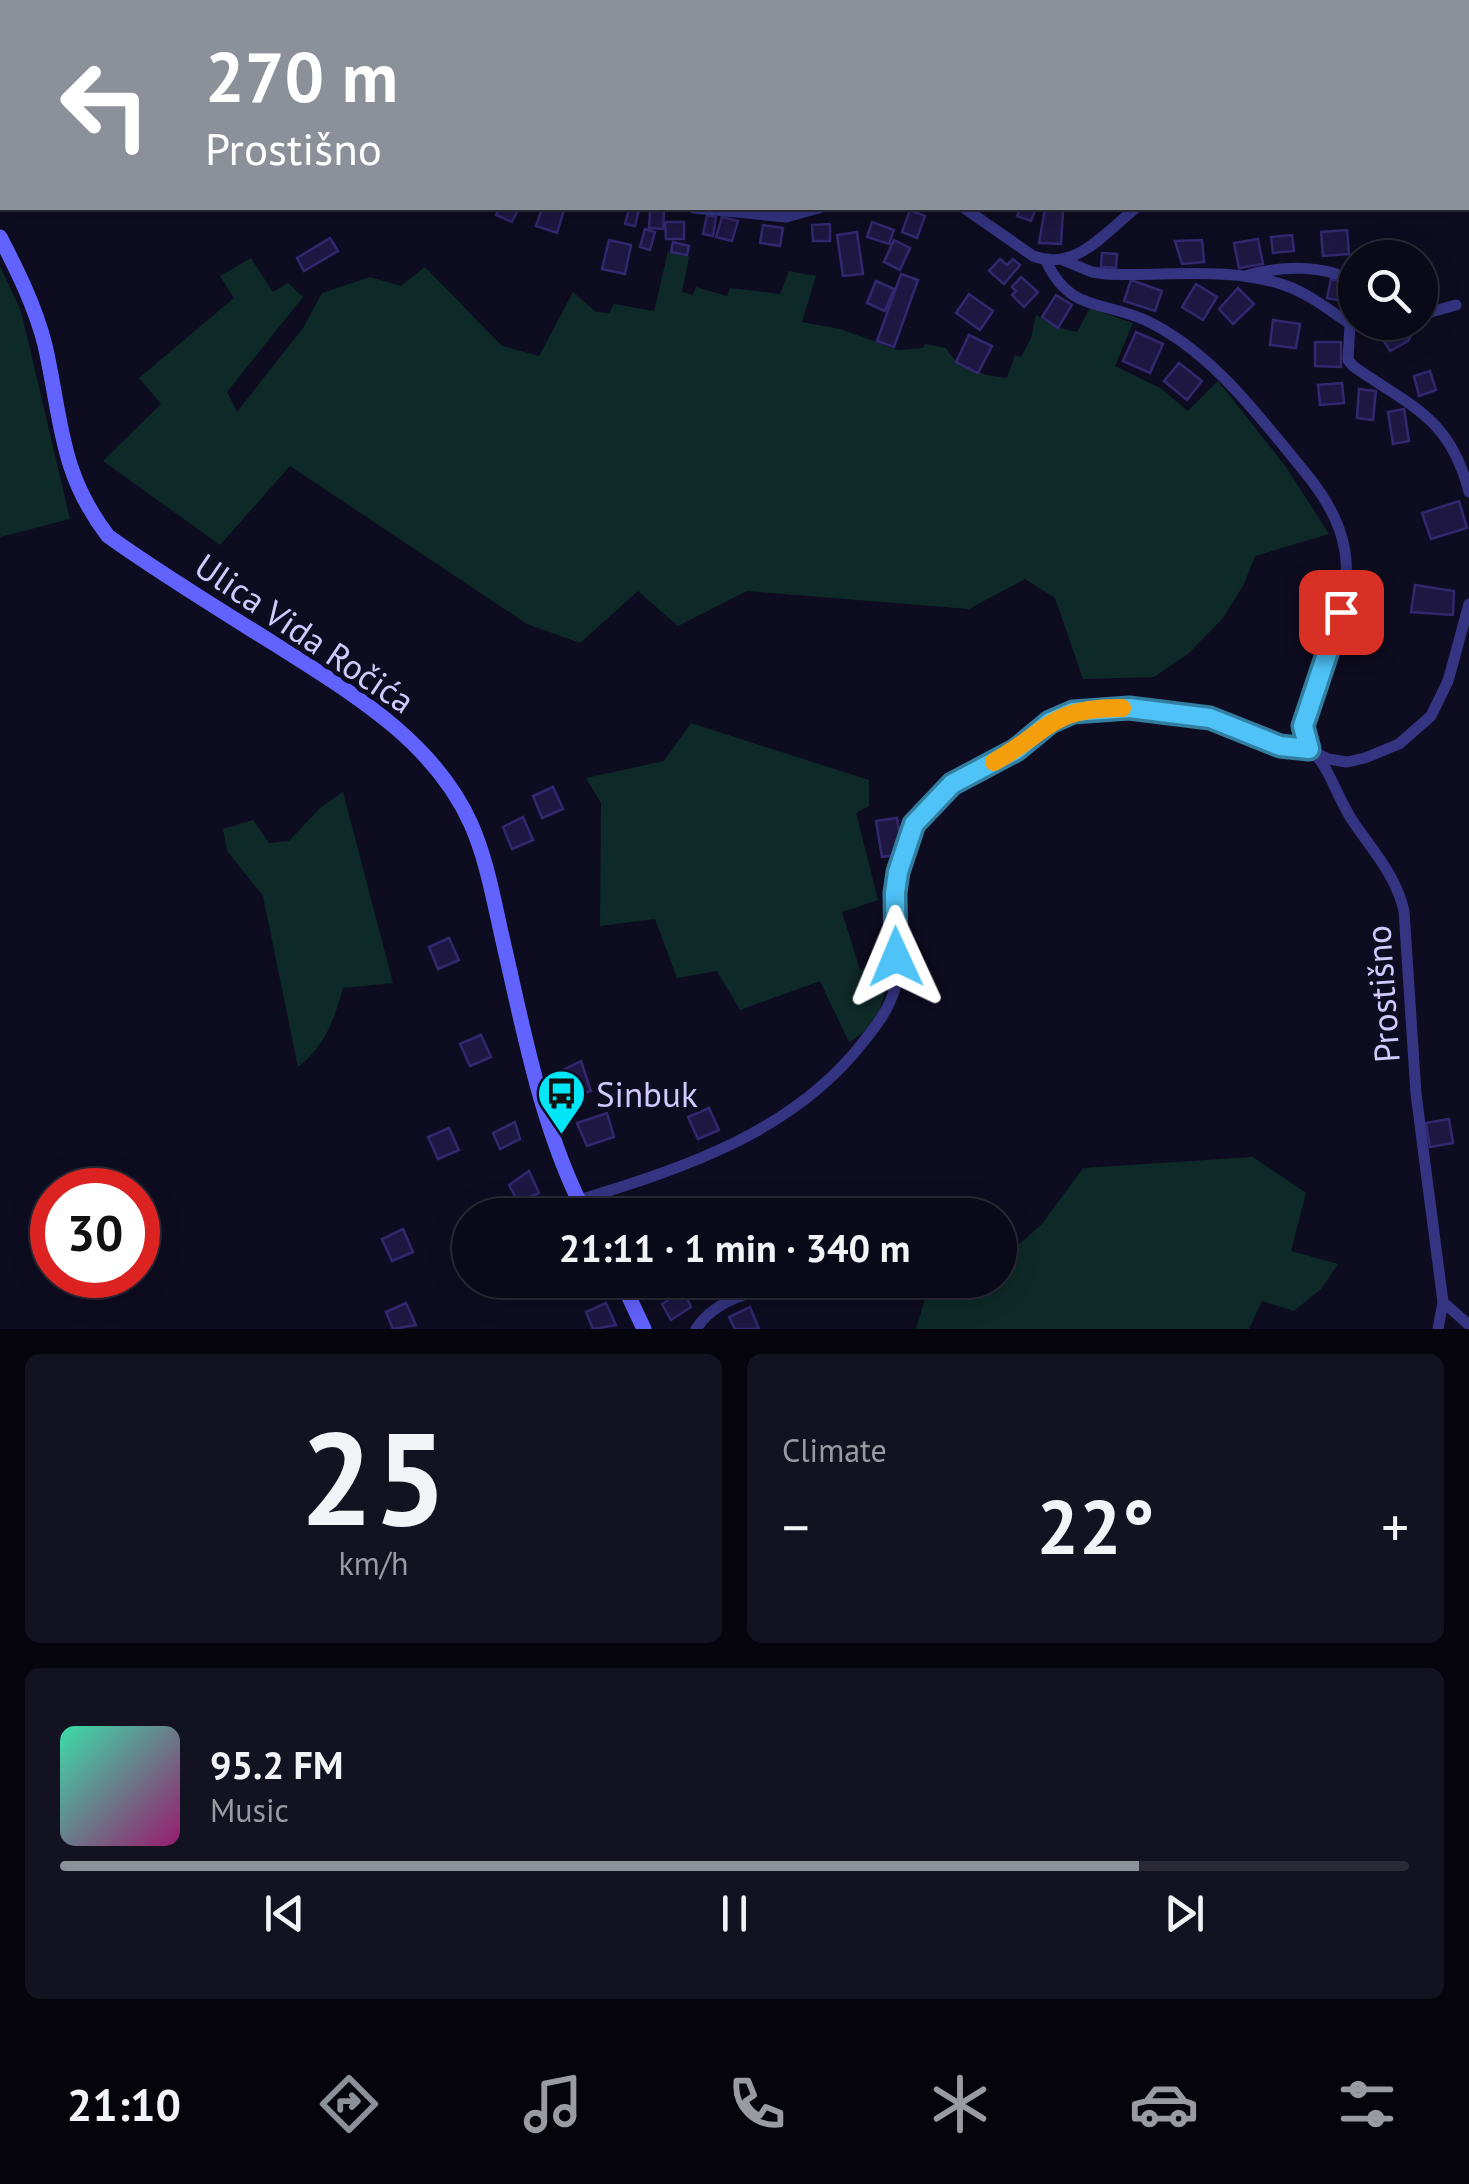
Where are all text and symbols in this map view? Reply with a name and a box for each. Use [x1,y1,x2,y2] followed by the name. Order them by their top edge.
[205,31,398,121] text: 270 m
[40,40,170,170] icon: left
[205,119,382,177] text: Prostišno
[1338,240,1438,340] map controls
[1338,240,1438,340] button: search
[186,543,424,723] street label: Ulica Vida Ročića
[1299,570,1384,655] pin
[1314,585,1369,640] icon: arrive
[844,905,948,1009] position arrow
[1354,924,1410,1064] street label: Prostišno
[535,1068,587,1136] bus stop icon: Sinbuk
[596,1071,698,1117] place label: Sinbuk
[30,1168,160,1298] speed limit sign: 30
[559,1223,910,1272] text: 21:11 · 1 min · 340 m
[300,1393,447,1561] text: 25
[782,1429,887,1471] text: Climate
[1037,1478,1154,1575] text: 22°
[782,1491,810,1562] text: −
[1381,1491,1409,1562] text: +
[338,1542,409,1584] text: km/h
[210,1740,343,1789] text: 95.2 FM
[210,1789,289,1831] text: Music
[257,1886,312,1941] icon: previous
[707,1886,762,1941] icon: pause
[1157,1886,1212,1941] icon: next
[314,2069,384,2139] icon: directions
[518,2069,588,2139] icon: music
[722,2069,792,2139] icon: phone
[925,2069,995,2139] icon: climate
[1129,2069,1199,2139] icon: car
[1332,2069,1402,2139] icon: filters
[67,2075,181,2133] text: 21:10

